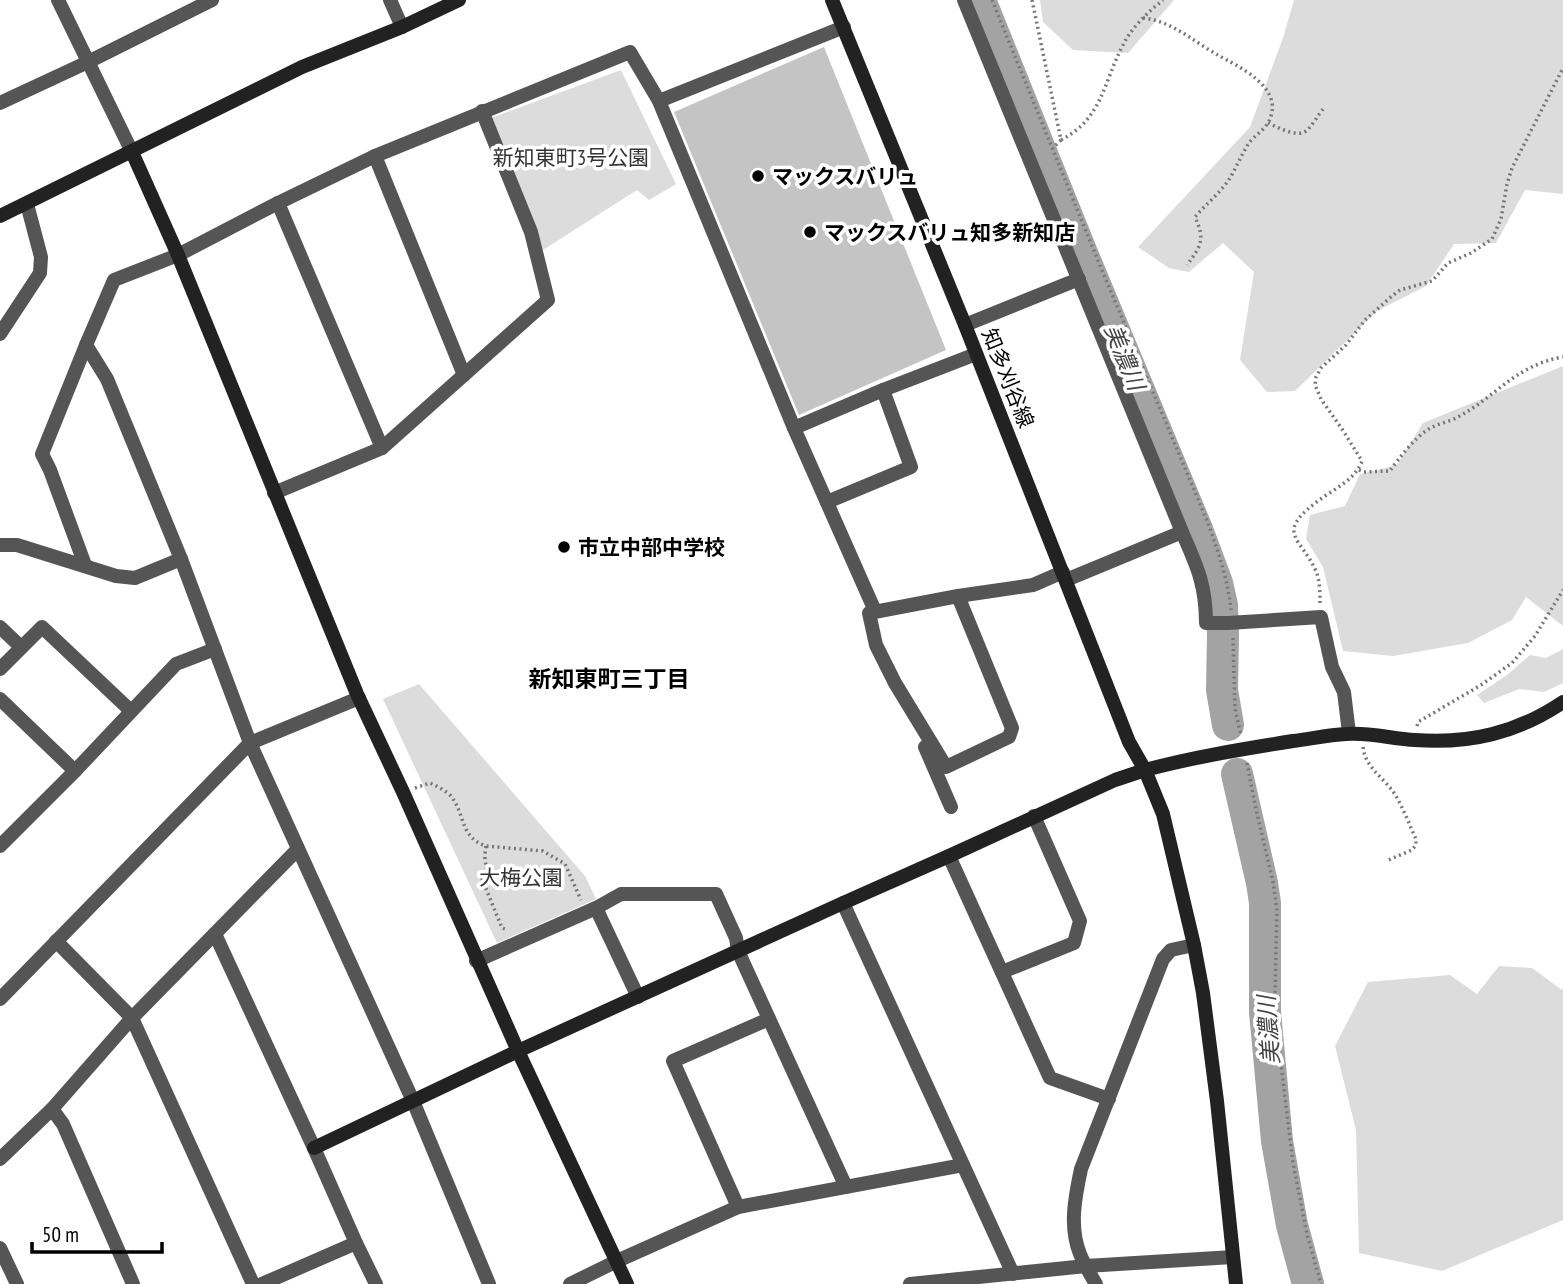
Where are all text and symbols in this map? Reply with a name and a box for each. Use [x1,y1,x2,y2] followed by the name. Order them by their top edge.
[493,144,649,171] park label: 新知東町3号公園
[772,163,918,190] place label: マックスバリュ
[750,168,766,184] marker: マックスバリュ
[824,219,1075,246] place label: マックスバリュ知多新知店
[802,224,818,240] marker: マックスバリュ知多新知店
[1099,320,1152,397] water label: 美濃川
[976,324,1040,432] street label: 知多刈谷線
[578,534,725,561] place label: 市立中部中学校
[556,539,572,555] marker: 市立中部中学校
[529,664,690,693] district label: 新知東町三丁目
[479,864,563,891] park label: 大梅公園
[1251,992,1285,1065] water label: 美濃川
[32,1210,161,1254] scale bar
[42,1221,79,1248] text: 50 m

